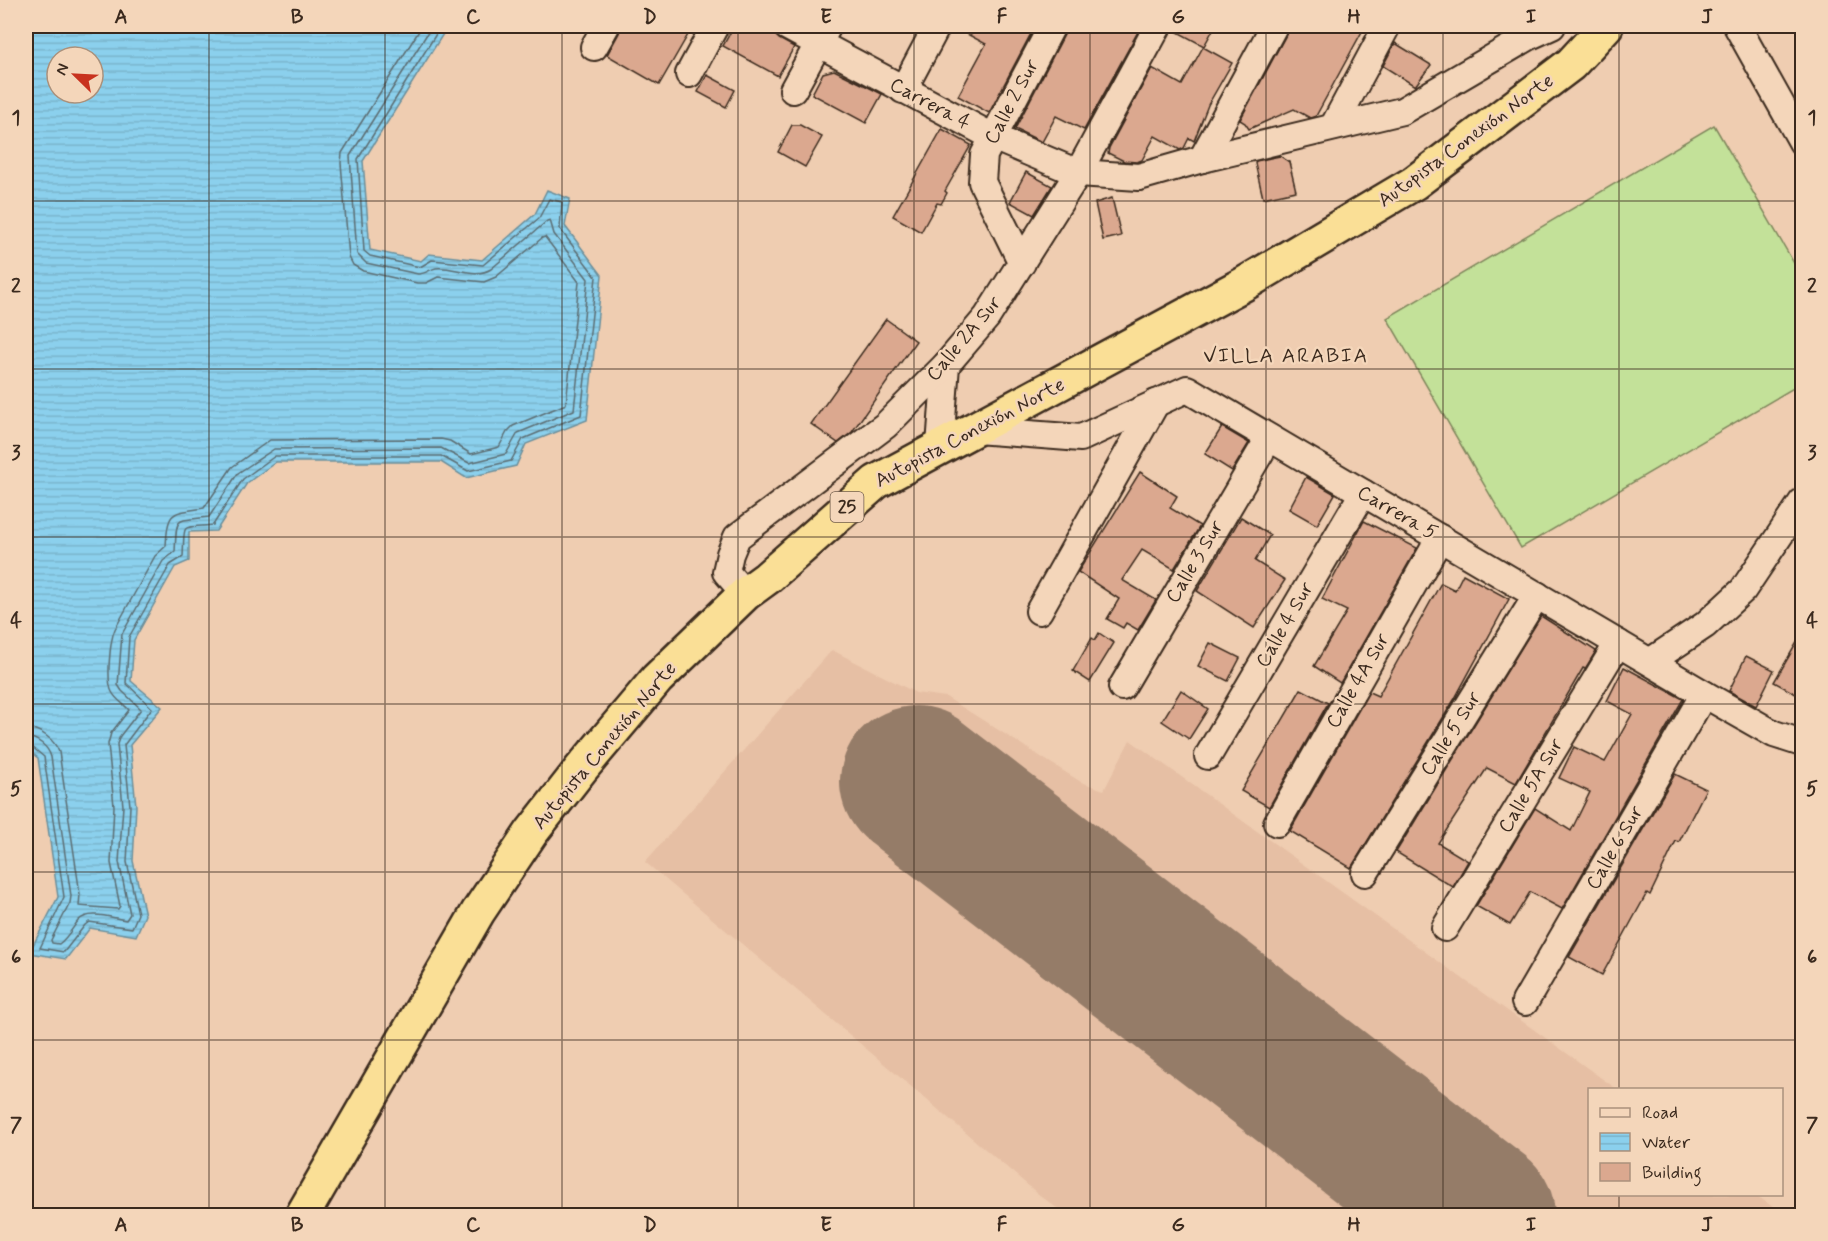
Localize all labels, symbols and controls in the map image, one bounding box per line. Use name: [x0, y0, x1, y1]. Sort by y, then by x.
text: A: [114, 4, 128, 31]
text: B: [291, 4, 304, 31]
text: C: [466, 4, 481, 31]
text: D: [643, 4, 657, 31]
text: E: [820, 4, 832, 31]
text: F: [997, 4, 1008, 31]
text: G: [1171, 4, 1185, 31]
text: H: [1347, 4, 1361, 31]
text: I: [1526, 4, 1536, 31]
text: J: [1701, 4, 1713, 31]
north arrow: [45, 45, 105, 105]
street label: Calle 2 Sur: [978, 54, 1046, 149]
text: N: [51, 60, 74, 79]
street label: Autopista Conexión Norte: [1373, 68, 1559, 214]
street label: Carrera 4: [885, 71, 976, 137]
text: 1: [12, 105, 20, 132]
text: 1: [1808, 105, 1816, 132]
text: 2: [11, 273, 21, 300]
text: 2: [1807, 273, 1817, 300]
street label: Calle 2A Sur: [920, 290, 1008, 387]
district label: VILLA ARABIA: [1203, 342, 1369, 370]
street label: Autopista Conexión Norte: [870, 371, 1070, 495]
text: 3: [11, 440, 21, 467]
text: 3: [1807, 440, 1817, 467]
street label: Carrera 5: [1352, 479, 1442, 547]
road number: 25: [830, 492, 864, 522]
street label: Calle 3 Sur: [1160, 515, 1231, 608]
street label: Calle 4 Sur: [1250, 577, 1321, 673]
text: 4: [10, 608, 22, 635]
text: 4: [1806, 608, 1818, 635]
street label: Calle 4A Sur: [1320, 628, 1396, 733]
street label: Autopista Conexión Norte: [527, 656, 683, 836]
street label: Calle 5 Sur: [1414, 686, 1488, 781]
street label: Calle 5A Sur: [1492, 733, 1570, 838]
text: 5: [10, 776, 22, 803]
text: 5: [1806, 776, 1818, 803]
street label: Calle 6 Sur: [1580, 800, 1650, 895]
text: 6: [11, 944, 21, 971]
text: 6: [1807, 944, 1817, 971]
legend: [1588, 1088, 1783, 1196]
text: Road: [1642, 1101, 1678, 1125]
text: 7: [10, 1112, 22, 1139]
text: 7: [1806, 1112, 1818, 1139]
text: Water: [1642, 1131, 1691, 1155]
text: Building: [1642, 1161, 1702, 1187]
text: A: [114, 1212, 128, 1239]
text: B: [291, 1212, 304, 1239]
text: C: [466, 1212, 481, 1239]
text: D: [643, 1212, 657, 1239]
text: E: [820, 1212, 832, 1239]
text: F: [997, 1212, 1008, 1239]
text: G: [1171, 1212, 1185, 1239]
text: H: [1347, 1212, 1361, 1239]
text: I: [1526, 1212, 1536, 1239]
text: J: [1701, 1212, 1713, 1239]

